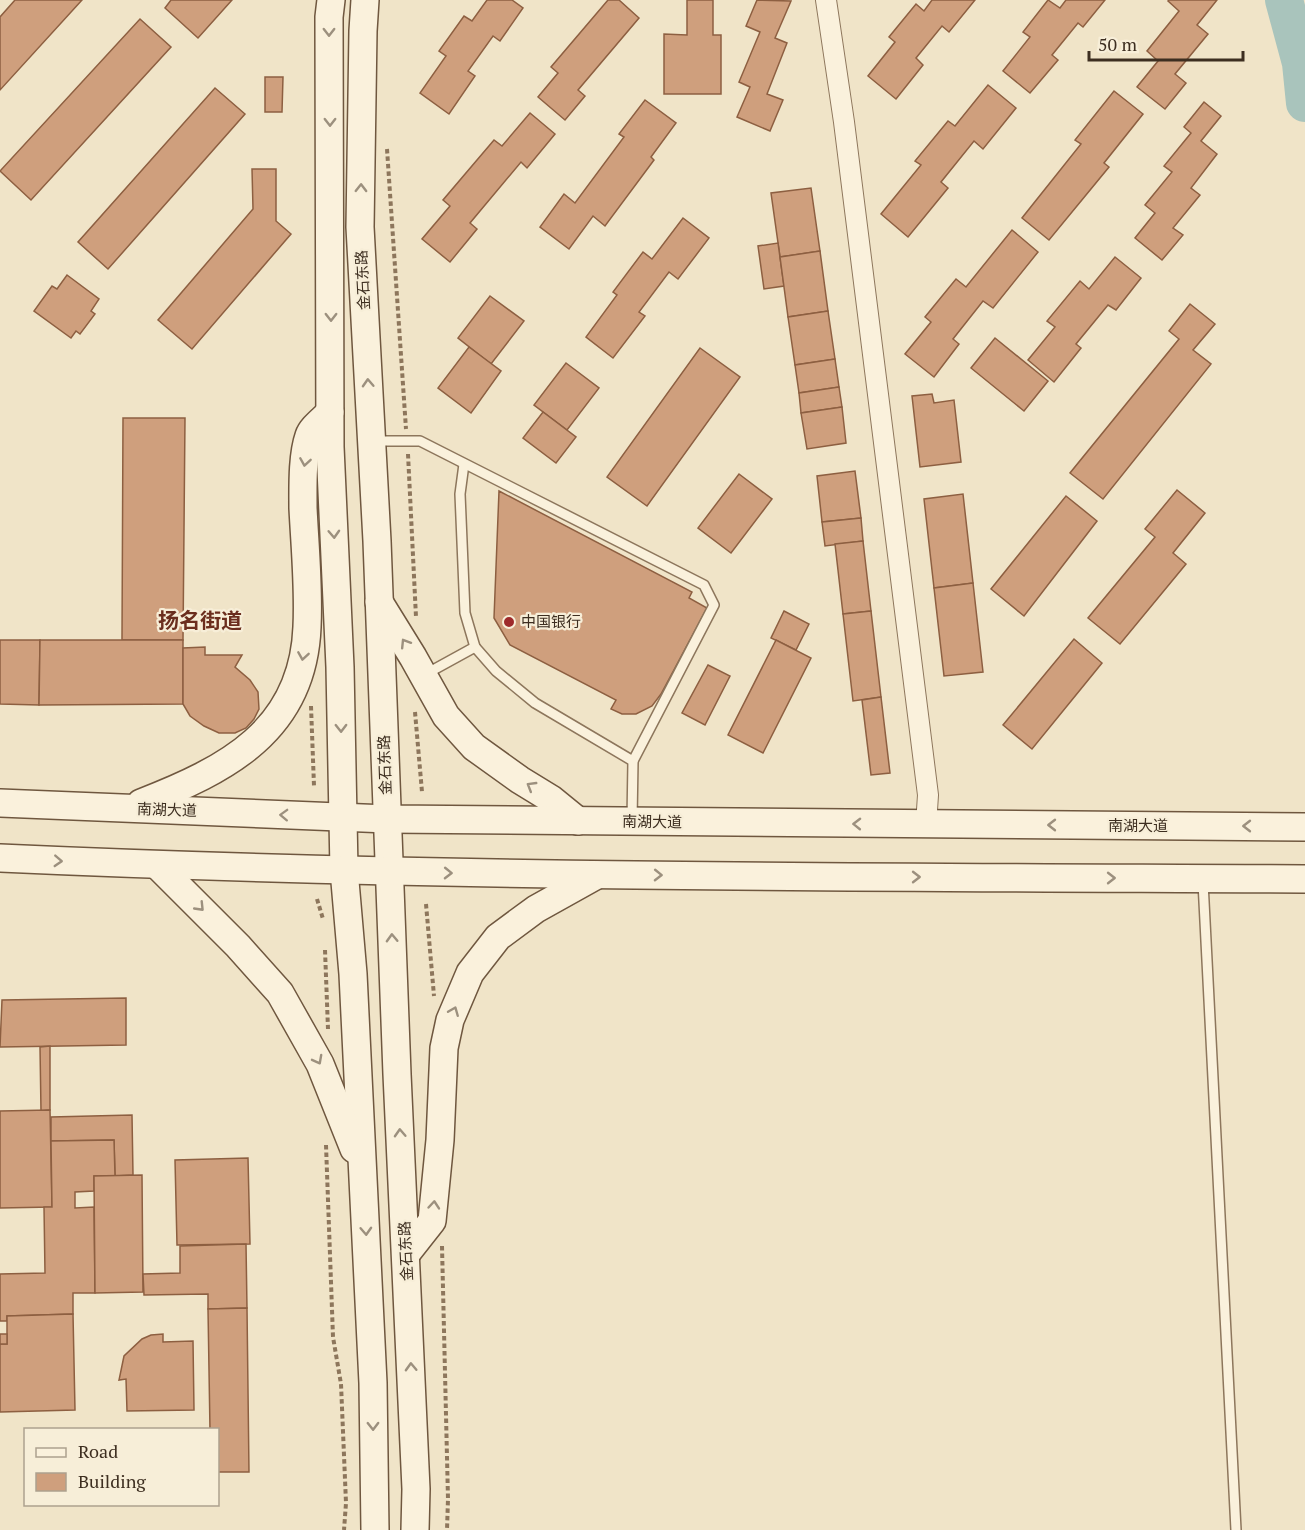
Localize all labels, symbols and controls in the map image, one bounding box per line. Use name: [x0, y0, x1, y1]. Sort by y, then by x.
scale bar: [1089, 24, 1244, 62]
one-way arrow: [323, 27, 335, 36]
text: 50 m: [1098, 32, 1138, 56]
one-way arrow: [324, 118, 336, 127]
one-way arrow: [355, 184, 367, 193]
street label: 金石东路: [350, 250, 374, 311]
one-way arrow: [324, 313, 337, 322]
one-way arrow: [362, 378, 375, 387]
one-way arrow: [299, 457, 311, 467]
one-way arrow: [327, 529, 340, 538]
district label: 扬名街道: [158, 606, 242, 634]
place label: 中国银行: [521, 611, 581, 631]
marker: 中国银行: [502, 615, 516, 629]
one-way arrow: [400, 639, 412, 649]
one-way arrow: [297, 651, 310, 661]
one-way arrow: [335, 724, 347, 733]
street label: 金石东路: [373, 735, 395, 795]
one-way arrow: [527, 782, 537, 794]
street label: 南湖大道: [137, 798, 197, 820]
one-way arrow: [280, 809, 289, 821]
street label: 南湖大道: [622, 810, 682, 832]
street label: 南湖大道: [1108, 815, 1168, 835]
one-way arrow: [852, 818, 861, 830]
one-way arrow: [1047, 819, 1056, 831]
one-way arrow: [1242, 820, 1251, 832]
one-way arrow: [54, 855, 63, 868]
one-way arrow: [443, 867, 452, 879]
one-way arrow: [654, 869, 663, 881]
one-way arrow: [912, 871, 921, 883]
one-way arrow: [1107, 872, 1116, 884]
one-way arrow: [193, 900, 204, 910]
one-way arrow: [385, 933, 398, 942]
one-way arrow: [447, 1007, 459, 1018]
one-way arrow: [311, 1054, 322, 1065]
one-way arrow: [393, 1128, 406, 1137]
one-way arrow: [427, 1200, 440, 1209]
street label: 金石东路: [393, 1221, 417, 1282]
one-way arrow: [359, 1226, 372, 1235]
one-way arrow: [404, 1362, 417, 1371]
one-way arrow: [367, 1421, 380, 1430]
legend: [24, 1428, 219, 1506]
text: Road: [78, 1439, 118, 1463]
text: Building: [78, 1469, 146, 1493]

